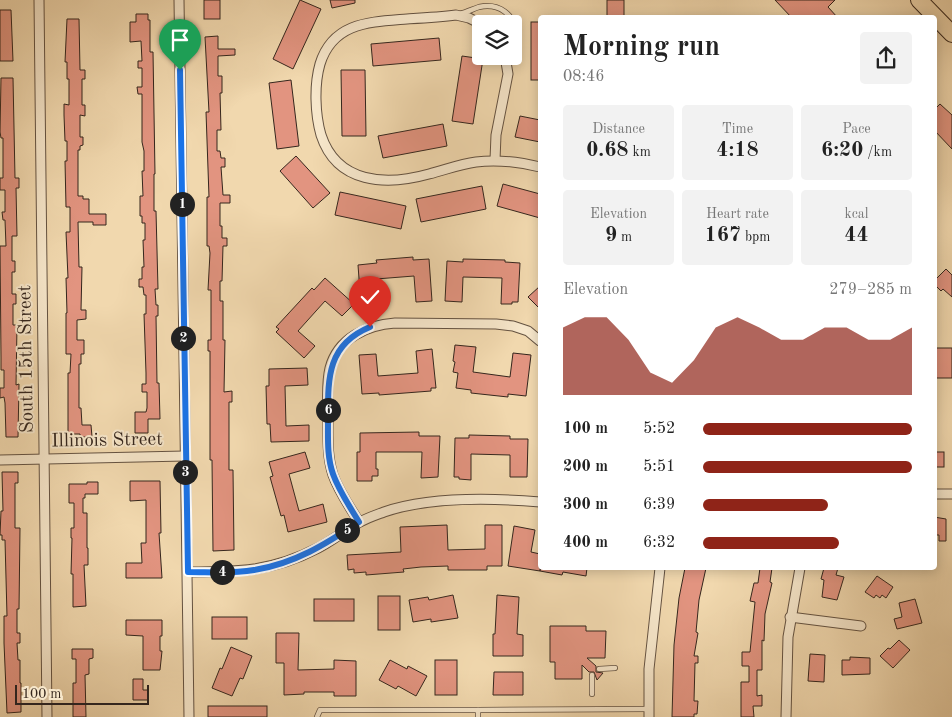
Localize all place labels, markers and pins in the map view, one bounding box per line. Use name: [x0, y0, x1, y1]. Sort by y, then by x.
pin: [159, 19, 201, 70]
pin: 1: [170, 192, 194, 216]
pin: [349, 276, 391, 327]
pin: 2: [170, 326, 196, 350]
pin: 6: [316, 398, 340, 422]
pin: 3: [172, 460, 198, 484]
pin: 5: [334, 518, 360, 542]
pin: 4: [210, 560, 234, 584]

